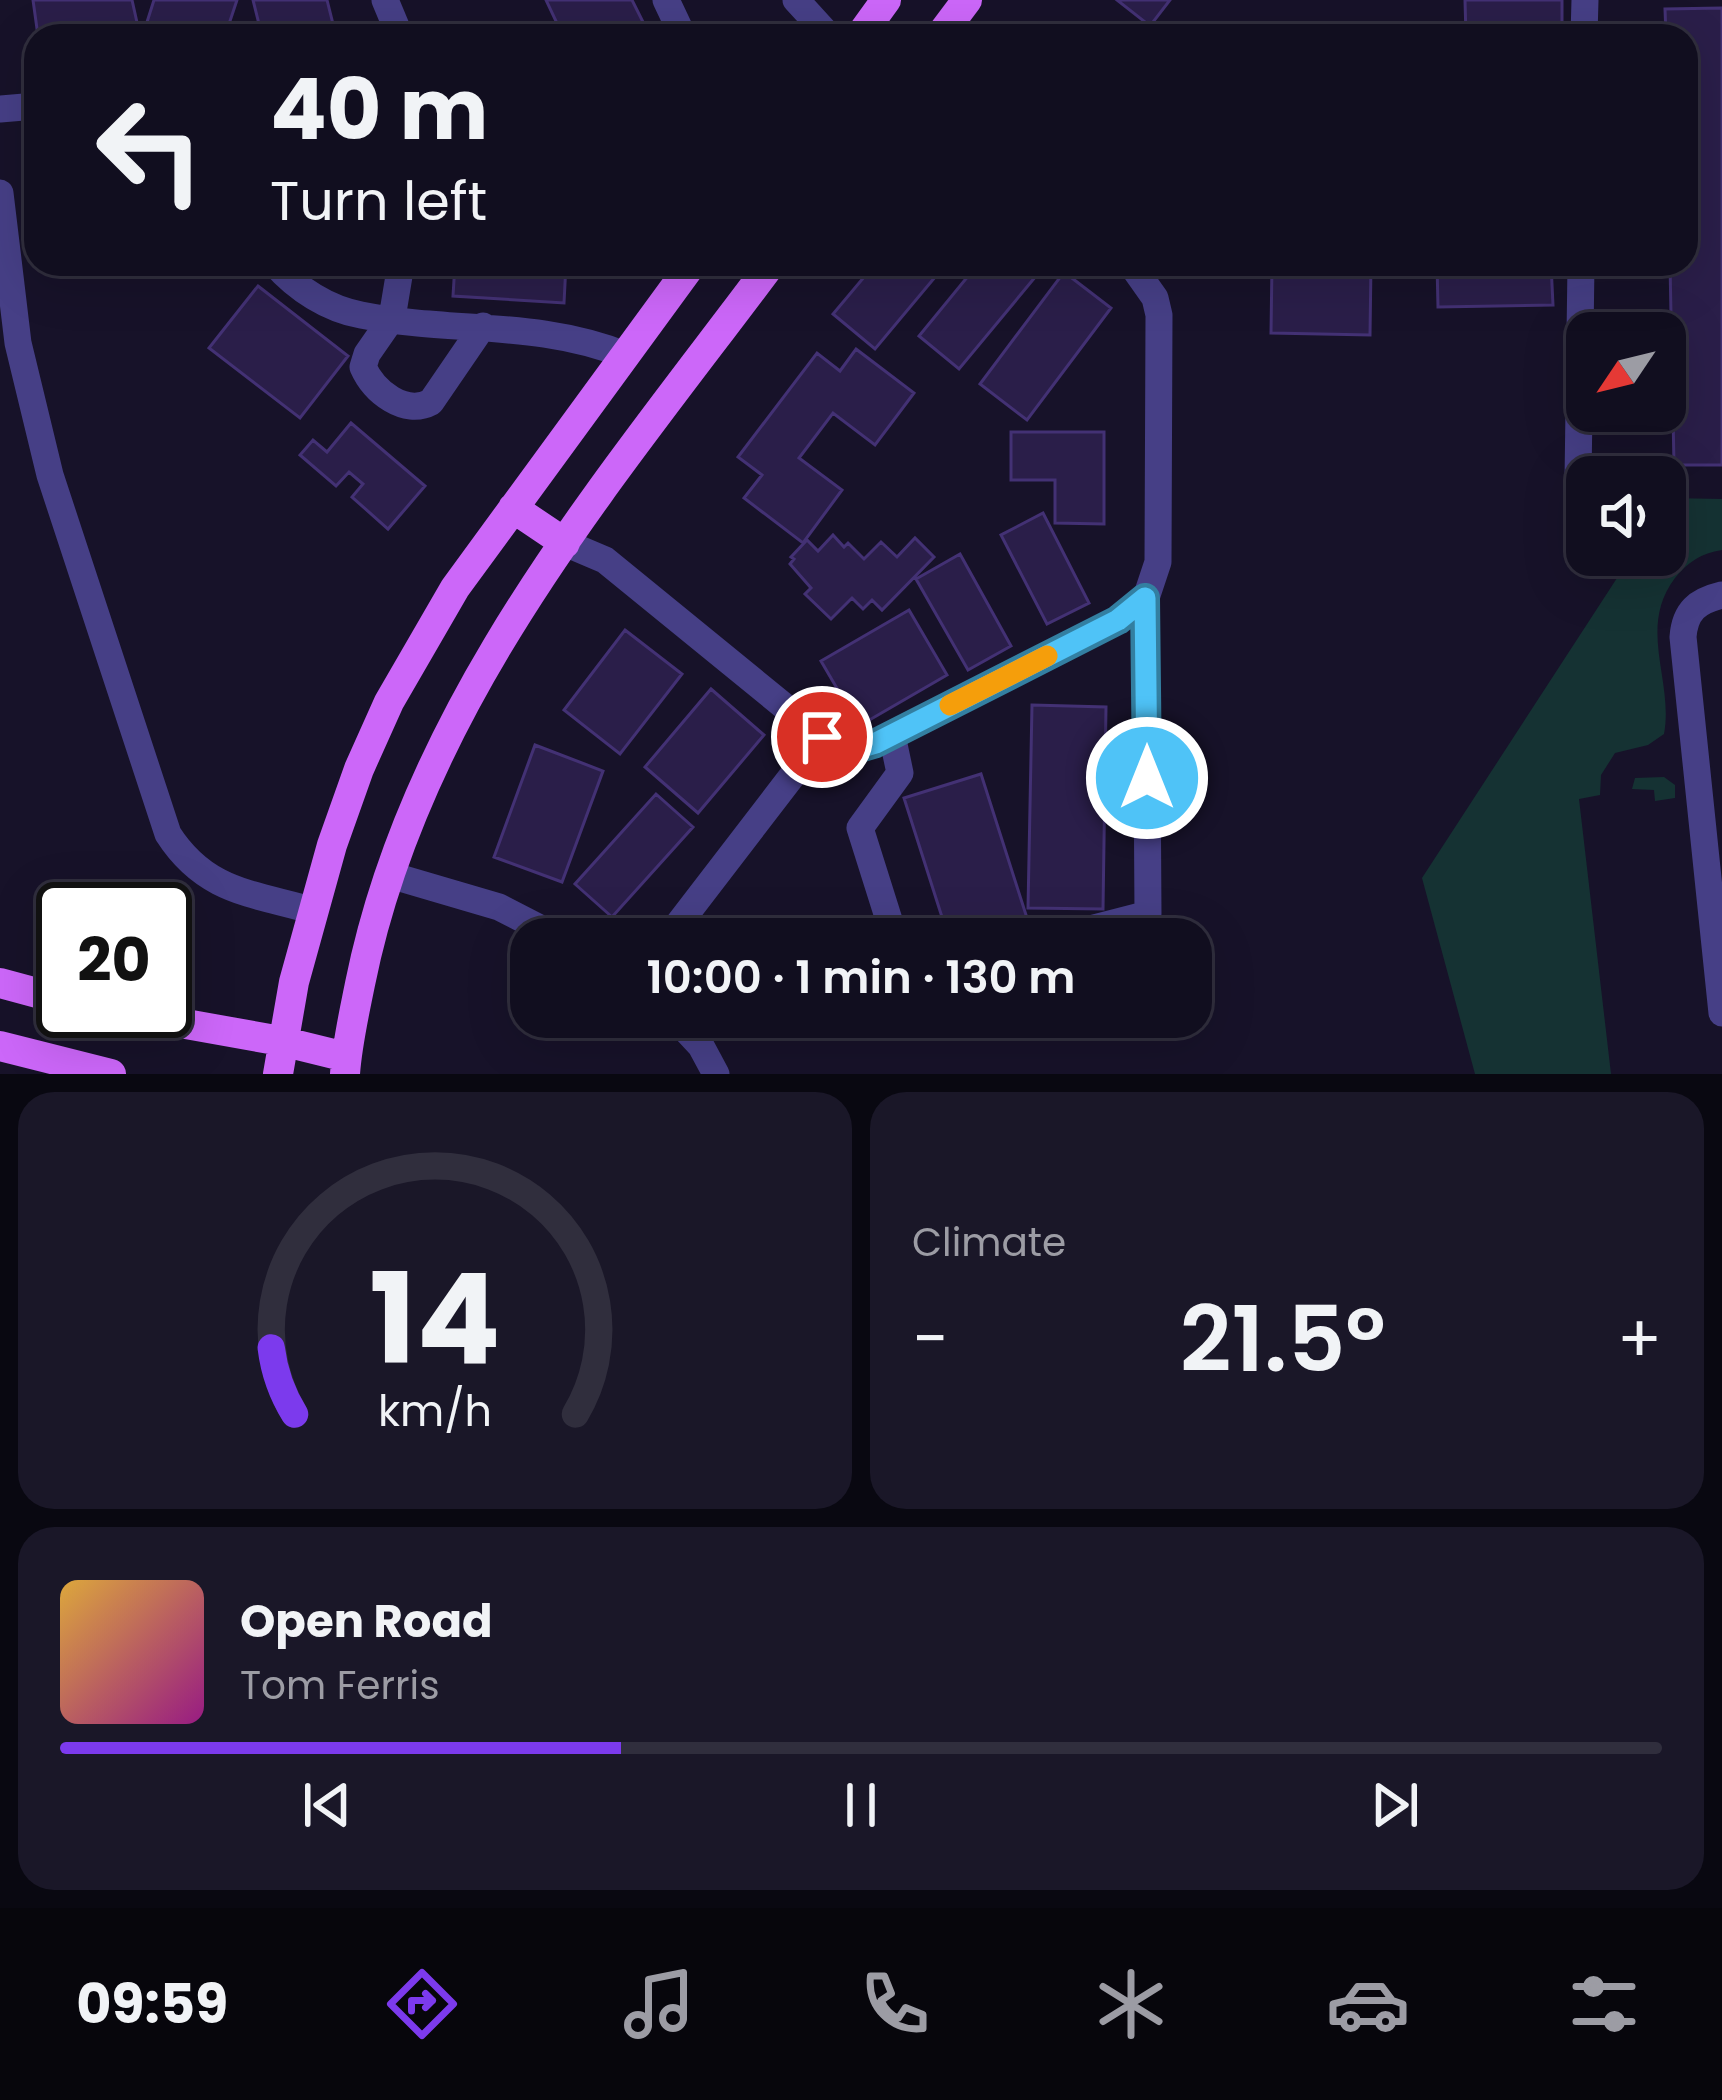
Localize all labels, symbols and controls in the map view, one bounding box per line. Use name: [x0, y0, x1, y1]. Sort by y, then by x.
text: 40 m: [270, 51, 488, 168]
icon: left: [72, 72, 228, 228]
text: Turn left: [270, 163, 487, 239]
north arrow: [1566, 312, 1686, 432]
map controls: [1566, 312, 1686, 576]
button: sound: [1566, 456, 1686, 576]
pin: [771, 686, 873, 788]
icon: arrive: [789, 704, 855, 770]
position arrow: [1084, 715, 1210, 841]
speed limit sign: 20: [36, 882, 192, 1038]
text: 10:00 · 1 min · 130 m: [646, 946, 1076, 1009]
text: Climate: [912, 1215, 1066, 1270]
text: 14: [369, 1232, 501, 1407]
text: 21.5°: [1180, 1276, 1385, 1403]
text: −: [912, 1293, 948, 1385]
text: +: [1617, 1293, 1662, 1385]
text: km/h: [378, 1380, 492, 1440]
text: Open Road: [240, 1590, 493, 1653]
text: Tom Ferris: [240, 1658, 440, 1713]
icon: previous: [294, 1772, 360, 1838]
icon: pause: [828, 1772, 894, 1838]
icon: next: [1362, 1772, 1428, 1838]
icon: directions: [380, 1962, 464, 2046]
icon: music: [617, 1962, 701, 2046]
icon: phone: [853, 1962, 937, 2046]
icon: climate: [1089, 1962, 1173, 2046]
icon: car: [1326, 1962, 1410, 2046]
icon: filters: [1562, 1962, 1646, 2046]
text: 09:59: [76, 1966, 228, 2042]

